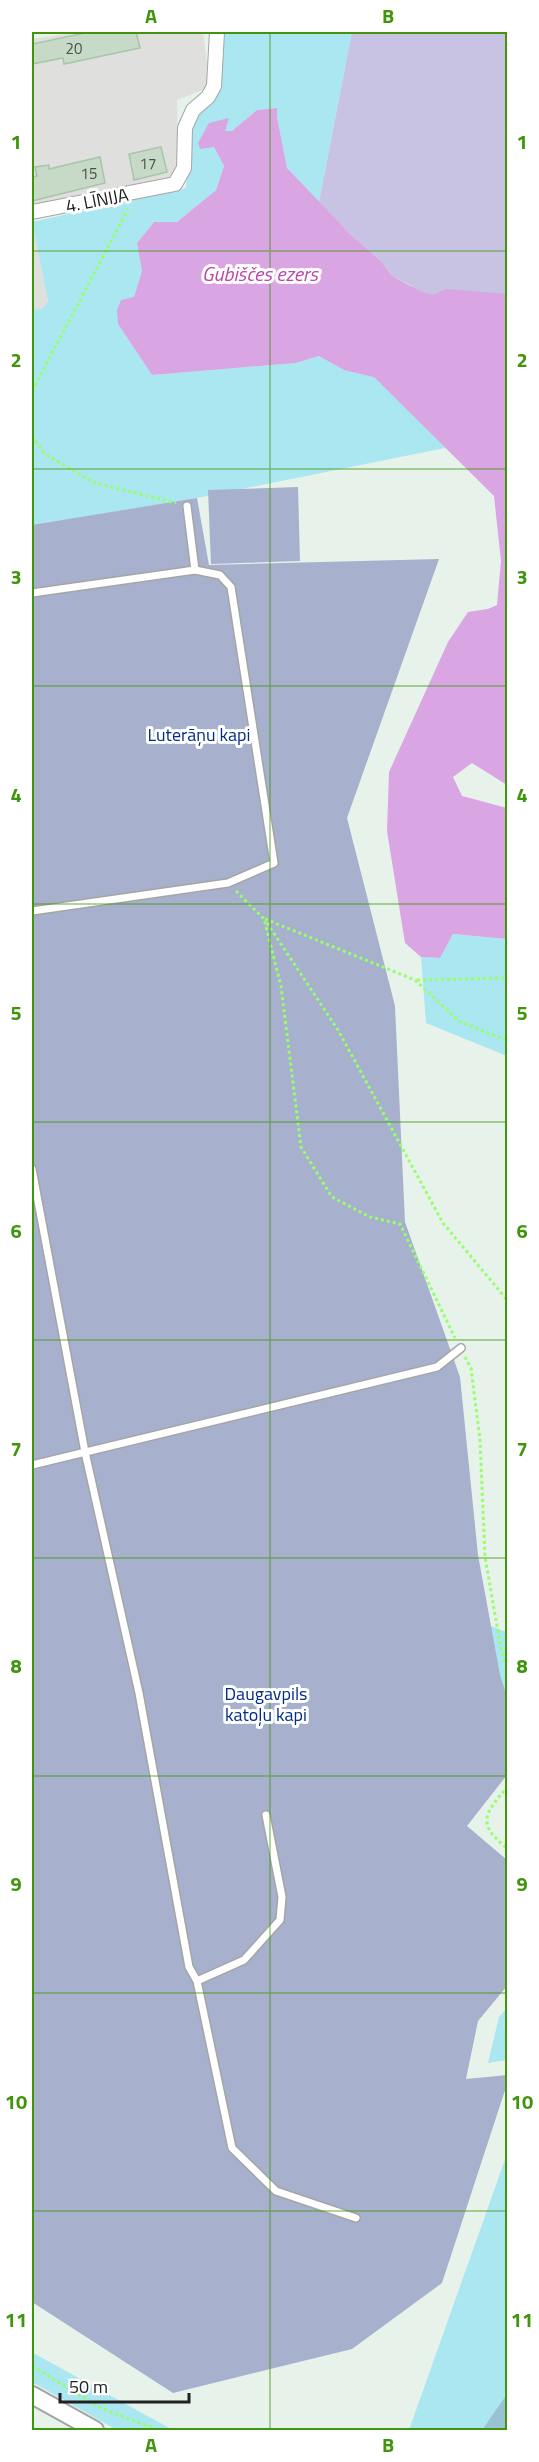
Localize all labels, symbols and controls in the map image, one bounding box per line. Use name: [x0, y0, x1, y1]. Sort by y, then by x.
text: A: [145, 0, 157, 31]
text: B: [382, 0, 394, 31]
house number: 20: [66, 37, 82, 60]
text: 1: [10, 126, 22, 157]
text: 1: [516, 126, 528, 157]
house number: 17: [140, 152, 156, 175]
house number: 15: [81, 162, 97, 185]
street label: 4. LĪNIJA: [63, 181, 131, 219]
water label: Gubiščes ezers: [202, 258, 319, 289]
text: 2: [10, 344, 22, 375]
text: 2: [516, 344, 528, 375]
text: 3: [10, 561, 22, 592]
text: 3: [516, 561, 528, 592]
park label: Luterāņu kapi: [148, 721, 250, 748]
text: 4: [10, 779, 22, 810]
text: 4: [516, 779, 528, 810]
text: 5: [10, 997, 22, 1028]
text: 5: [516, 997, 528, 1028]
text: 6: [10, 1215, 22, 1246]
text: 6: [516, 1215, 528, 1246]
text: 7: [10, 1433, 22, 1464]
text: 7: [516, 1433, 528, 1464]
text: 8: [10, 1650, 22, 1681]
text: 8: [516, 1650, 528, 1681]
park label: Daugavpils katoļu kapi: [225, 1680, 307, 1728]
text: 9: [10, 1868, 22, 1899]
text: 9: [516, 1868, 528, 1899]
text: 10: [5, 2086, 27, 2117]
text: 10: [511, 2086, 533, 2117]
text: 11: [5, 2304, 27, 2335]
text: 11: [511, 2304, 533, 2335]
scale bar: [60, 2366, 189, 2404]
text: 50 m: [69, 2373, 108, 2400]
text: A: [145, 2429, 157, 2460]
text: B: [382, 2429, 394, 2460]

